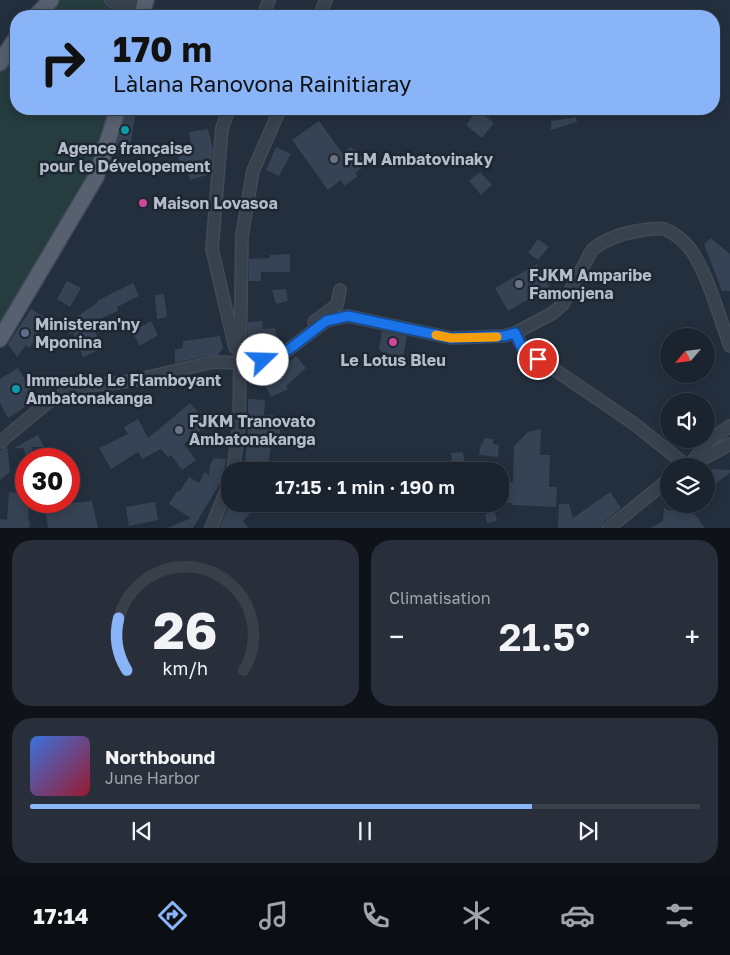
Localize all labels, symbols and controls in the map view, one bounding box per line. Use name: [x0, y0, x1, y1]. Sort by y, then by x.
text: 170 m: [113, 28, 212, 70]
icon: right: [30, 30, 95, 95]
text: Làlana Ranovona Rainitiaray: [113, 70, 411, 97]
marker: Agence française pour le Dévelopement: [119, 124, 131, 136]
place label: Agence française pour le Dévelopement: [40, 138, 210, 176]
place label: FLM Ambatovinaky: [344, 149, 493, 169]
marker: FLM Ambatovinaky: [328, 153, 340, 165]
place label: Maison Lovasoa: [153, 193, 278, 213]
marker: Maison Lovasoa: [137, 197, 149, 209]
place label: FJKM Amparibe Famonjena: [529, 265, 652, 303]
marker: FJKM Amparibe Famonjena: [513, 278, 525, 290]
place label: Ministeran'ny Mponina: [35, 314, 140, 352]
marker: Ministeran'ny Mponina: [19, 327, 31, 339]
north arrow: [660, 328, 715, 382]
map controls: [660, 328, 715, 513]
position arrow: [236, 333, 288, 385]
marker: Le Lotus Bleu: [387, 336, 399, 348]
pin: [517, 338, 559, 380]
icon: arrive: [524, 345, 552, 373]
place label: Le Lotus Bleu: [340, 350, 446, 370]
place label: Immeuble Le Flamboyant Ambatonakanga: [26, 370, 221, 408]
marker: Immeuble Le Flamboyant Ambatonakanga: [10, 383, 22, 395]
button: sound: [660, 393, 715, 448]
place label: FJKM Tranovato Ambatonakanga: [189, 411, 316, 449]
marker: FJKM Tranovato Ambatonakanga: [173, 424, 185, 436]
speed limit sign: 30: [15, 448, 80, 513]
button: layers: [660, 458, 715, 513]
text: 17:15 · 1 min · 190 m: [275, 475, 455, 498]
text: Climatisation: [389, 588, 491, 608]
text: 26: [153, 598, 218, 660]
text: 21.5°: [499, 614, 590, 659]
text: −: [389, 620, 404, 653]
text: +: [685, 620, 700, 653]
text: km/h: [163, 657, 208, 679]
text: Northbound: [105, 745, 215, 768]
text: June Harbor: [105, 768, 200, 788]
icon: previous: [128, 817, 156, 845]
icon: pause: [351, 817, 379, 845]
icon: next: [574, 817, 602, 845]
icon: directions: [155, 898, 190, 933]
icon: music: [256, 898, 291, 933]
icon: phone: [358, 898, 393, 933]
icon: climate: [459, 898, 494, 933]
icon: car: [560, 898, 595, 933]
icon: filters: [662, 898, 697, 933]
text: 17:14: [33, 902, 89, 929]

